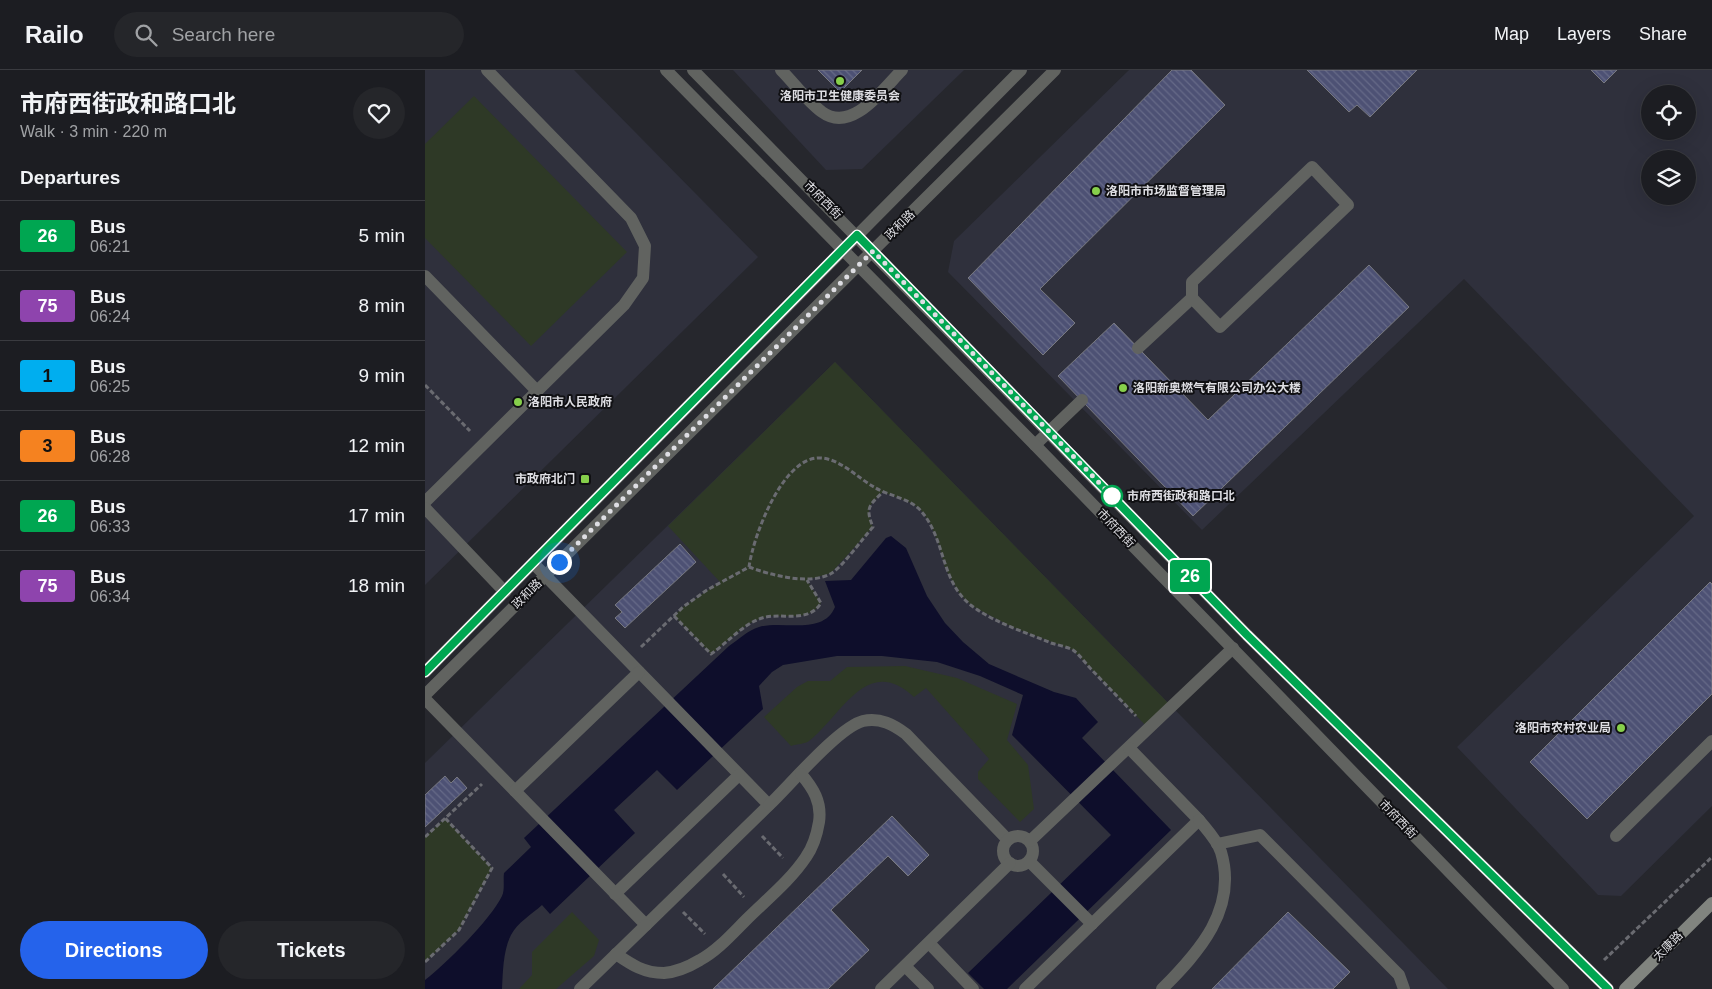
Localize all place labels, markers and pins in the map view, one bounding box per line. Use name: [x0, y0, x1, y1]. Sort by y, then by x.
marker: 洛阳市卫生健康委员会: [834, 75, 846, 87]
place label: 洛阳市卫生健康委员会: [780, 89, 900, 103]
place label: 洛阳市市场监督管理局: [1106, 184, 1226, 198]
marker: 洛阳市市场监督管理局: [1090, 185, 1102, 197]
place label: 洛阳新奥燃气有限公司办公大楼: [1133, 381, 1301, 395]
marker: 洛阳新奥燃气有限公司办公大楼: [1117, 382, 1129, 394]
place label: 洛阳市人民政府: [528, 395, 612, 409]
marker: 洛阳市人民政府: [512, 396, 524, 408]
place label: 市政府北门: [515, 472, 575, 486]
marker: 市政府北门: [579, 473, 591, 485]
marker: 市府西街政和路口北: [1101, 485, 1123, 507]
place label: 市府西街政和路口北: [1127, 489, 1235, 503]
place label: 洛阳市农村农业局: [1515, 721, 1611, 735]
marker: 洛阳市农村农业局: [1615, 722, 1627, 734]

